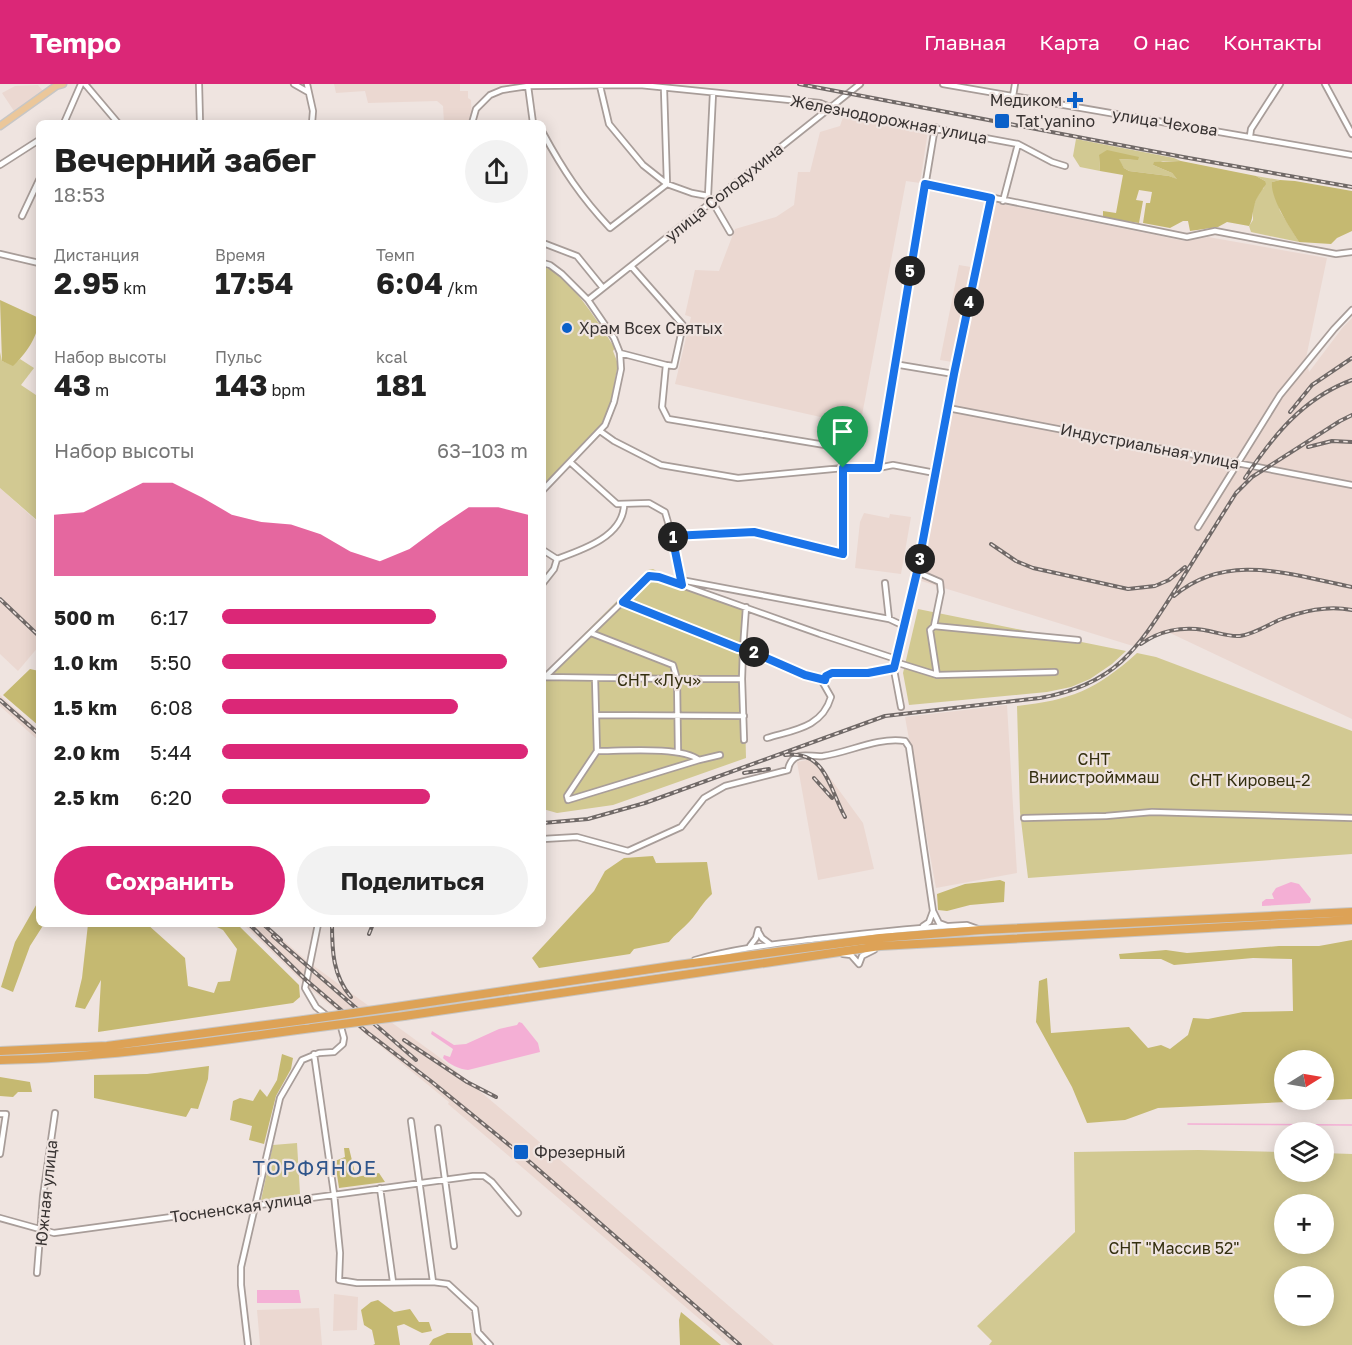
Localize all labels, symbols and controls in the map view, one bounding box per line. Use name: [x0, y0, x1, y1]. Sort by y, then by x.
text: Tempo: [30, 26, 121, 59]
text: Главная: [924, 29, 1006, 55]
text: Карта: [1039, 29, 1100, 55]
text: О нас: [1133, 29, 1190, 55]
text: Контакты: [1223, 29, 1322, 55]
street label: Железнодорожная улица: [789, 90, 989, 148]
place label: Медиком: [990, 90, 1062, 110]
marker: Медиком: [1066, 91, 1084, 109]
street label: улица Чехова: [1111, 104, 1219, 140]
place label: Tat'yanino: [1016, 111, 1095, 131]
marker: Tat'yanino: [993, 112, 1011, 130]
street label: улица Солодухина: [661, 138, 787, 246]
text: Вечерний забег: [54, 140, 316, 179]
button: share: [465, 140, 528, 203]
text: 18:53: [54, 182, 105, 206]
text: Дистанция: [54, 245, 139, 265]
text: Время: [215, 245, 265, 265]
text: Темп: [376, 245, 415, 265]
pin: 5: [895, 256, 925, 286]
text: 5: [905, 261, 915, 281]
text: 2.95: [54, 265, 119, 301]
text: 17:54: [215, 265, 293, 301]
text: 6:04: [376, 265, 443, 301]
text: km: [119, 278, 146, 298]
text: /km: [443, 278, 478, 298]
pin: 4: [954, 287, 984, 317]
text: 4: [964, 292, 974, 312]
place label: Храм Всех Святых: [579, 318, 723, 338]
marker: Храм Всех Святых: [560, 321, 574, 335]
text: Набор высоты: [54, 347, 167, 367]
text: Пульс: [215, 347, 262, 367]
text: kcal: [376, 347, 408, 367]
text: 43: [54, 367, 91, 403]
text: 143: [215, 367, 268, 403]
text: 181: [376, 367, 426, 403]
text: m: [91, 380, 109, 400]
text: bpm: [268, 380, 305, 400]
pin: [817, 406, 868, 468]
icon: arrive: [826, 415, 859, 448]
street label: Индустриальная улица: [1059, 419, 1241, 473]
text: Набор высоты: [54, 438, 195, 462]
text: 63–103 m: [437, 438, 528, 462]
pin: 1: [658, 522, 688, 552]
text: 1: [669, 527, 677, 547]
pin: 3: [905, 544, 935, 574]
text: 3: [915, 549, 925, 569]
text: 500 m: [54, 605, 115, 629]
text: 6:17: [150, 605, 188, 629]
pin: 2: [739, 637, 769, 667]
text: 2: [749, 642, 759, 662]
text: 1.0 km: [54, 650, 118, 674]
text: 5:50: [150, 650, 192, 674]
park label: СНТ «Луч»: [617, 670, 701, 690]
text: 1.5 km: [54, 695, 117, 719]
text: 6:08: [150, 695, 193, 719]
text: 2.0 km: [54, 740, 120, 764]
text: 5:44: [150, 740, 192, 764]
park label: СНТ Вниистройммаш: [1029, 749, 1159, 787]
park label: СНТ Кировец-2: [1190, 770, 1310, 790]
text: 2.5 km: [54, 785, 119, 809]
text: 6:20: [150, 785, 192, 809]
button: Сохранить: [54, 846, 285, 915]
button: Поделиться: [297, 846, 528, 915]
north arrow: [1274, 1050, 1334, 1110]
map controls: [1274, 1050, 1334, 1326]
button: layers: [1274, 1122, 1334, 1182]
street label: Южная улица: [30, 1139, 62, 1247]
place label: Фрезерный: [534, 1142, 626, 1162]
marker: Фрезерный: [512, 1143, 530, 1161]
district label: ТОРФЯНОЕ: [253, 1155, 378, 1179]
street label: Тосненская улица: [169, 1187, 313, 1227]
button: +: [1274, 1194, 1334, 1254]
park label: СНТ "Массив 52": [1108, 1238, 1240, 1258]
button: −: [1274, 1266, 1334, 1326]

